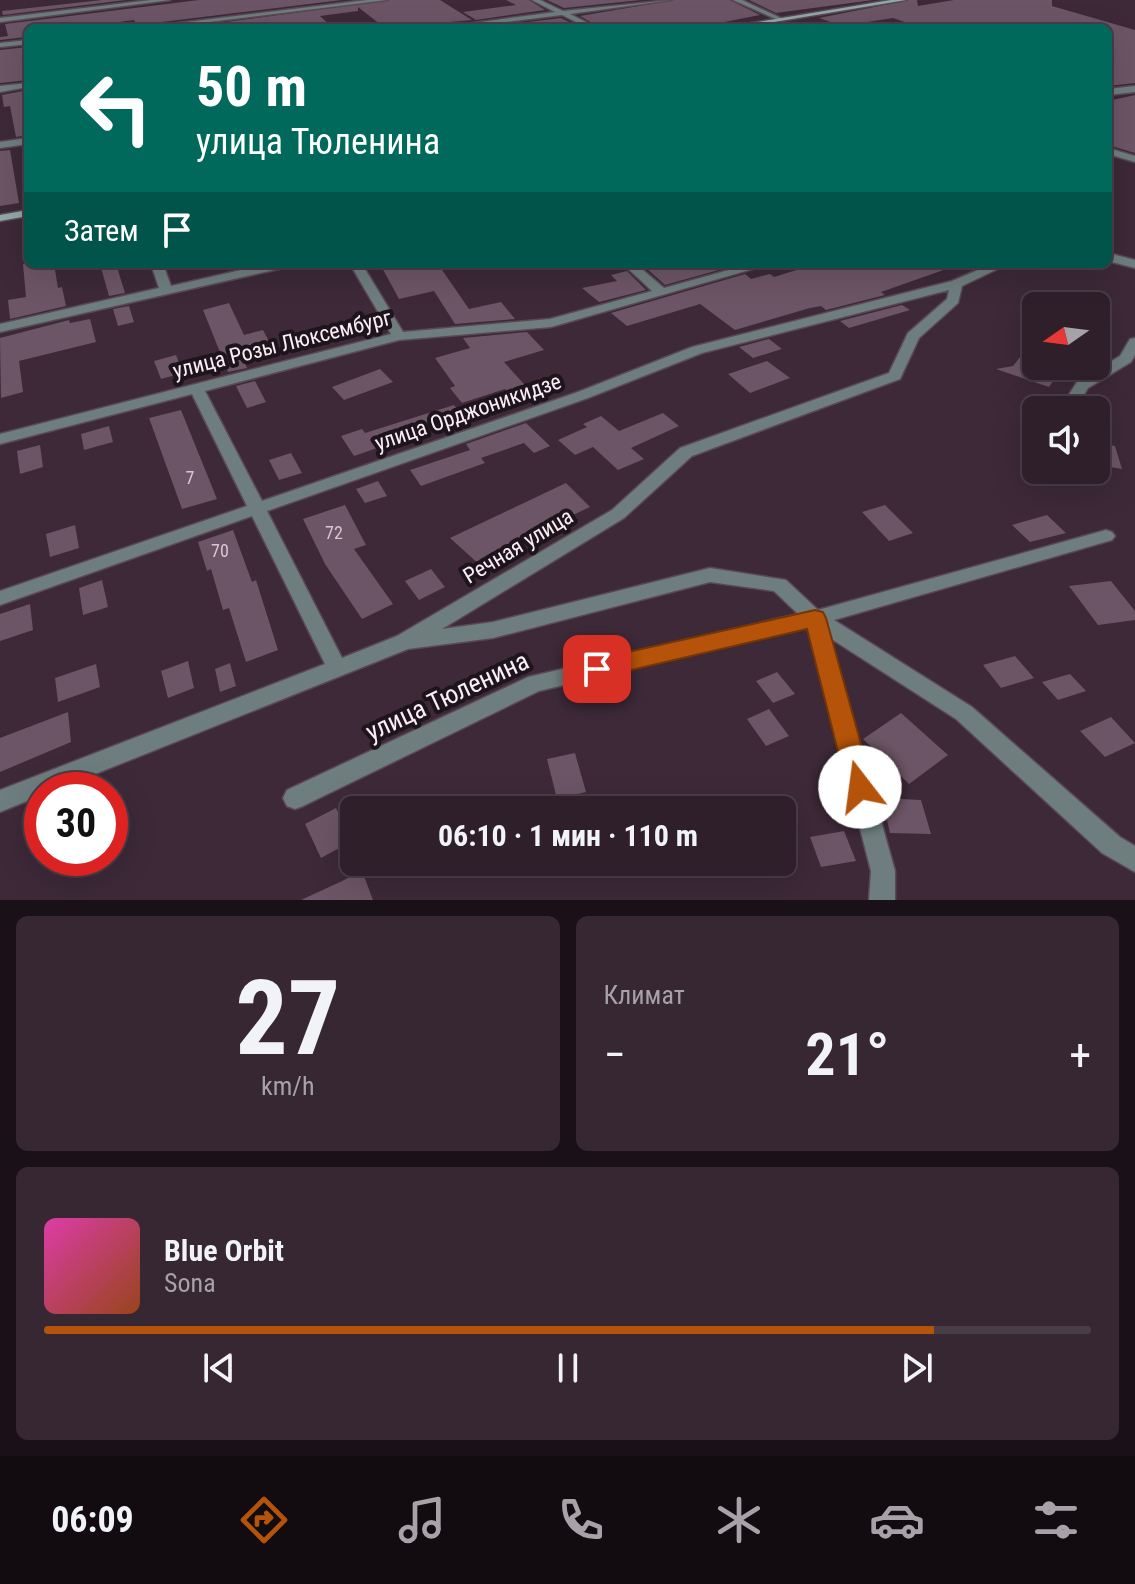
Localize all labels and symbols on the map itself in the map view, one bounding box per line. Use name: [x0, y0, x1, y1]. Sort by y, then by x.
north arrow: [1022, 292, 1110, 380]
street label: улица Розы Люксембург: [170, 305, 394, 383]
street label: улица Орджоникидзе: [372, 368, 564, 456]
house number: 7: [186, 467, 195, 488]
street label: Речная улица: [459, 503, 577, 589]
house number: 72: [325, 522, 343, 543]
house number: 70: [211, 540, 229, 561]
pin: [563, 635, 631, 703]
street label: улица Тюленина: [361, 645, 533, 747]
position arrow: [818, 745, 902, 829]
speed limit sign: 30: [24, 772, 128, 876]

